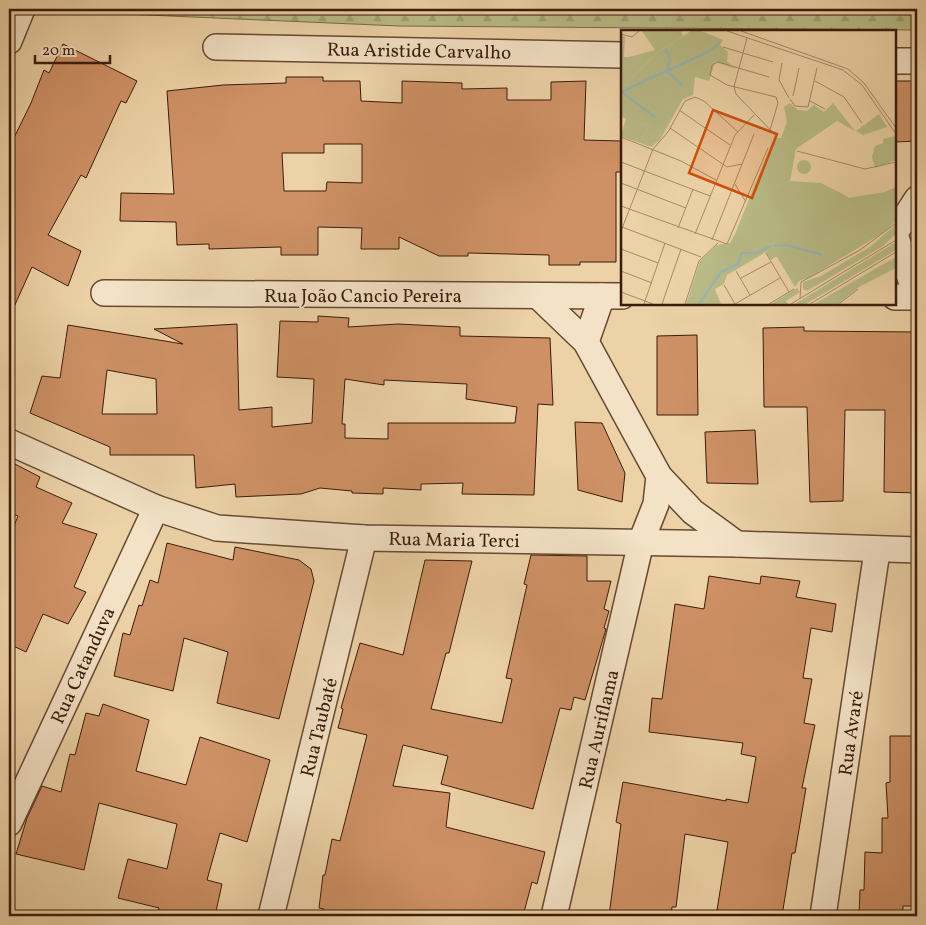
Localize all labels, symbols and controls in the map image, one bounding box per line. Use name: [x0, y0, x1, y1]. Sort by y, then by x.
inset map: [621, 30, 896, 305]
scale bar: [35, 32, 110, 64]
street label: Rua Aristide Carvalho: [326, 37, 511, 67]
text: 20 m: [42, 41, 75, 62]
street label: Rua João Cancio Pereira: [264, 284, 462, 310]
street label: Rua Maria Terci: [388, 527, 520, 555]
street label: Rua Catanduva: [45, 603, 122, 729]
street label: Rua Auriflama: [574, 667, 626, 792]
street label: Rua Taubaté: [295, 675, 345, 780]
street label: Rua Avaré: [833, 689, 871, 778]

